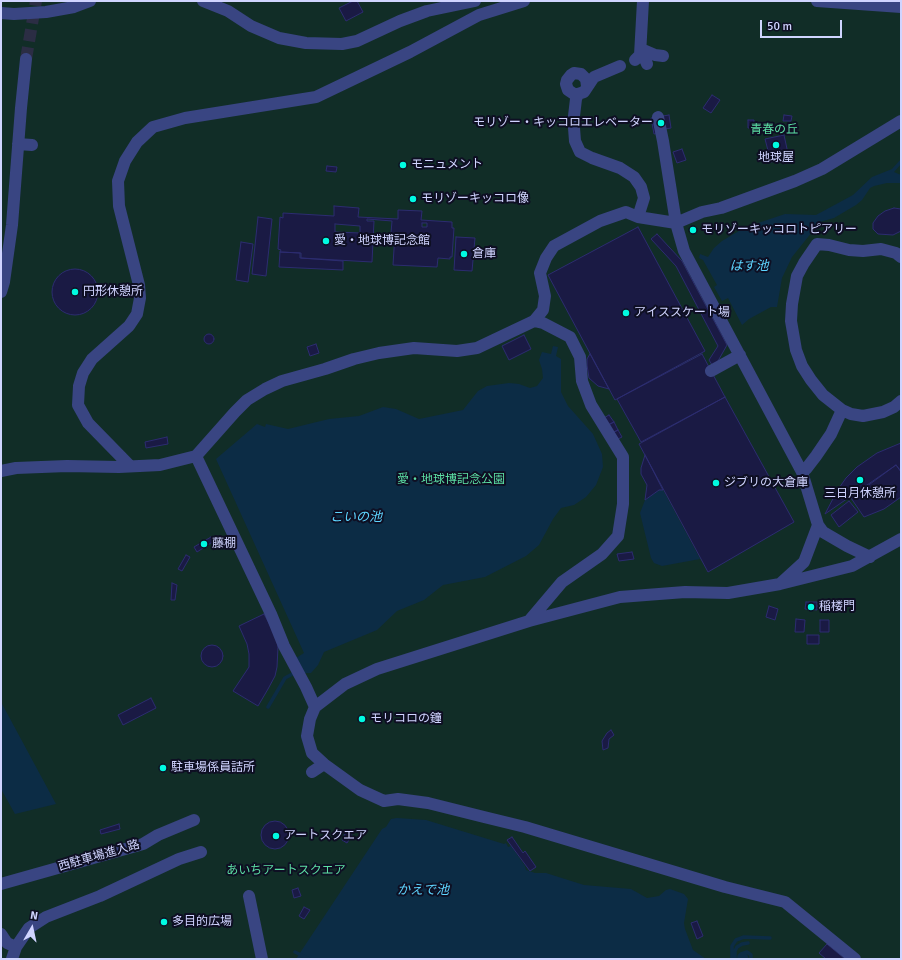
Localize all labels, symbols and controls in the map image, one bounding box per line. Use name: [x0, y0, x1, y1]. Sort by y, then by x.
scale bar: [762, 12, 844, 38]
text: 50 m: [767, 19, 792, 34]
place label: モリゾー・キッコロエレベーター: [473, 116, 653, 130]
marker: モリゾー・キッコロエレベーター: [656, 118, 666, 128]
park label: 青春の丘: [750, 123, 798, 137]
marker: 地球屋: [771, 140, 781, 150]
place label: 地球屋: [758, 151, 794, 165]
place label: モニュメント: [411, 158, 483, 172]
marker: モニュメント: [398, 160, 408, 170]
place label: モリゾーキッコロ像: [421, 192, 529, 206]
marker: モリゾーキッコロ像: [408, 194, 418, 204]
place label: モリゾーキッコロトピアリー: [701, 223, 857, 237]
marker: モリゾーキッコロトピアリー: [688, 225, 698, 235]
place label: 愛・地球博記念館: [334, 234, 430, 248]
marker: 愛・地球博記念館: [321, 236, 331, 246]
place label: 倉庫: [472, 247, 496, 261]
marker: 倉庫: [459, 249, 469, 259]
water label: はす池: [730, 259, 768, 275]
place label: 円形休憩所: [83, 285, 143, 299]
marker: 円形休憩所: [70, 287, 80, 297]
place label: アイススケート場: [634, 306, 730, 320]
marker: アイススケート場: [621, 308, 631, 318]
park label: 愛・地球博記念公園: [397, 473, 505, 487]
marker: 三日月休憩所: [855, 475, 865, 485]
place label: ジブリの大倉庫: [724, 476, 808, 490]
marker: ジブリの大倉庫: [711, 478, 721, 488]
place label: 三日月休憩所: [824, 487, 896, 501]
water label: こいの池: [330, 510, 382, 526]
place label: 藤棚: [212, 537, 236, 551]
marker: 藤棚: [199, 539, 209, 549]
place label: 稲楼門: [819, 600, 855, 614]
marker: 稲楼門: [806, 602, 816, 612]
place label: モリコロの鐘: [370, 712, 442, 726]
marker: モリコロの鐘: [357, 714, 367, 724]
place label: 駐車場係員詰所: [171, 761, 255, 775]
marker: 駐車場係員詰所: [158, 763, 168, 773]
place label: アートスクエア: [284, 829, 367, 843]
marker: アートスクエア: [271, 831, 281, 841]
street label: 西駐車場進入路: [57, 838, 141, 874]
park label: あいちアートスクエア: [226, 864, 346, 878]
water label: かえで池: [397, 883, 449, 899]
north arrow: [12, 908, 52, 948]
text: N: [29, 909, 39, 923]
place label: 多目的広場: [172, 915, 232, 929]
marker: 多目的広場: [159, 917, 169, 927]

